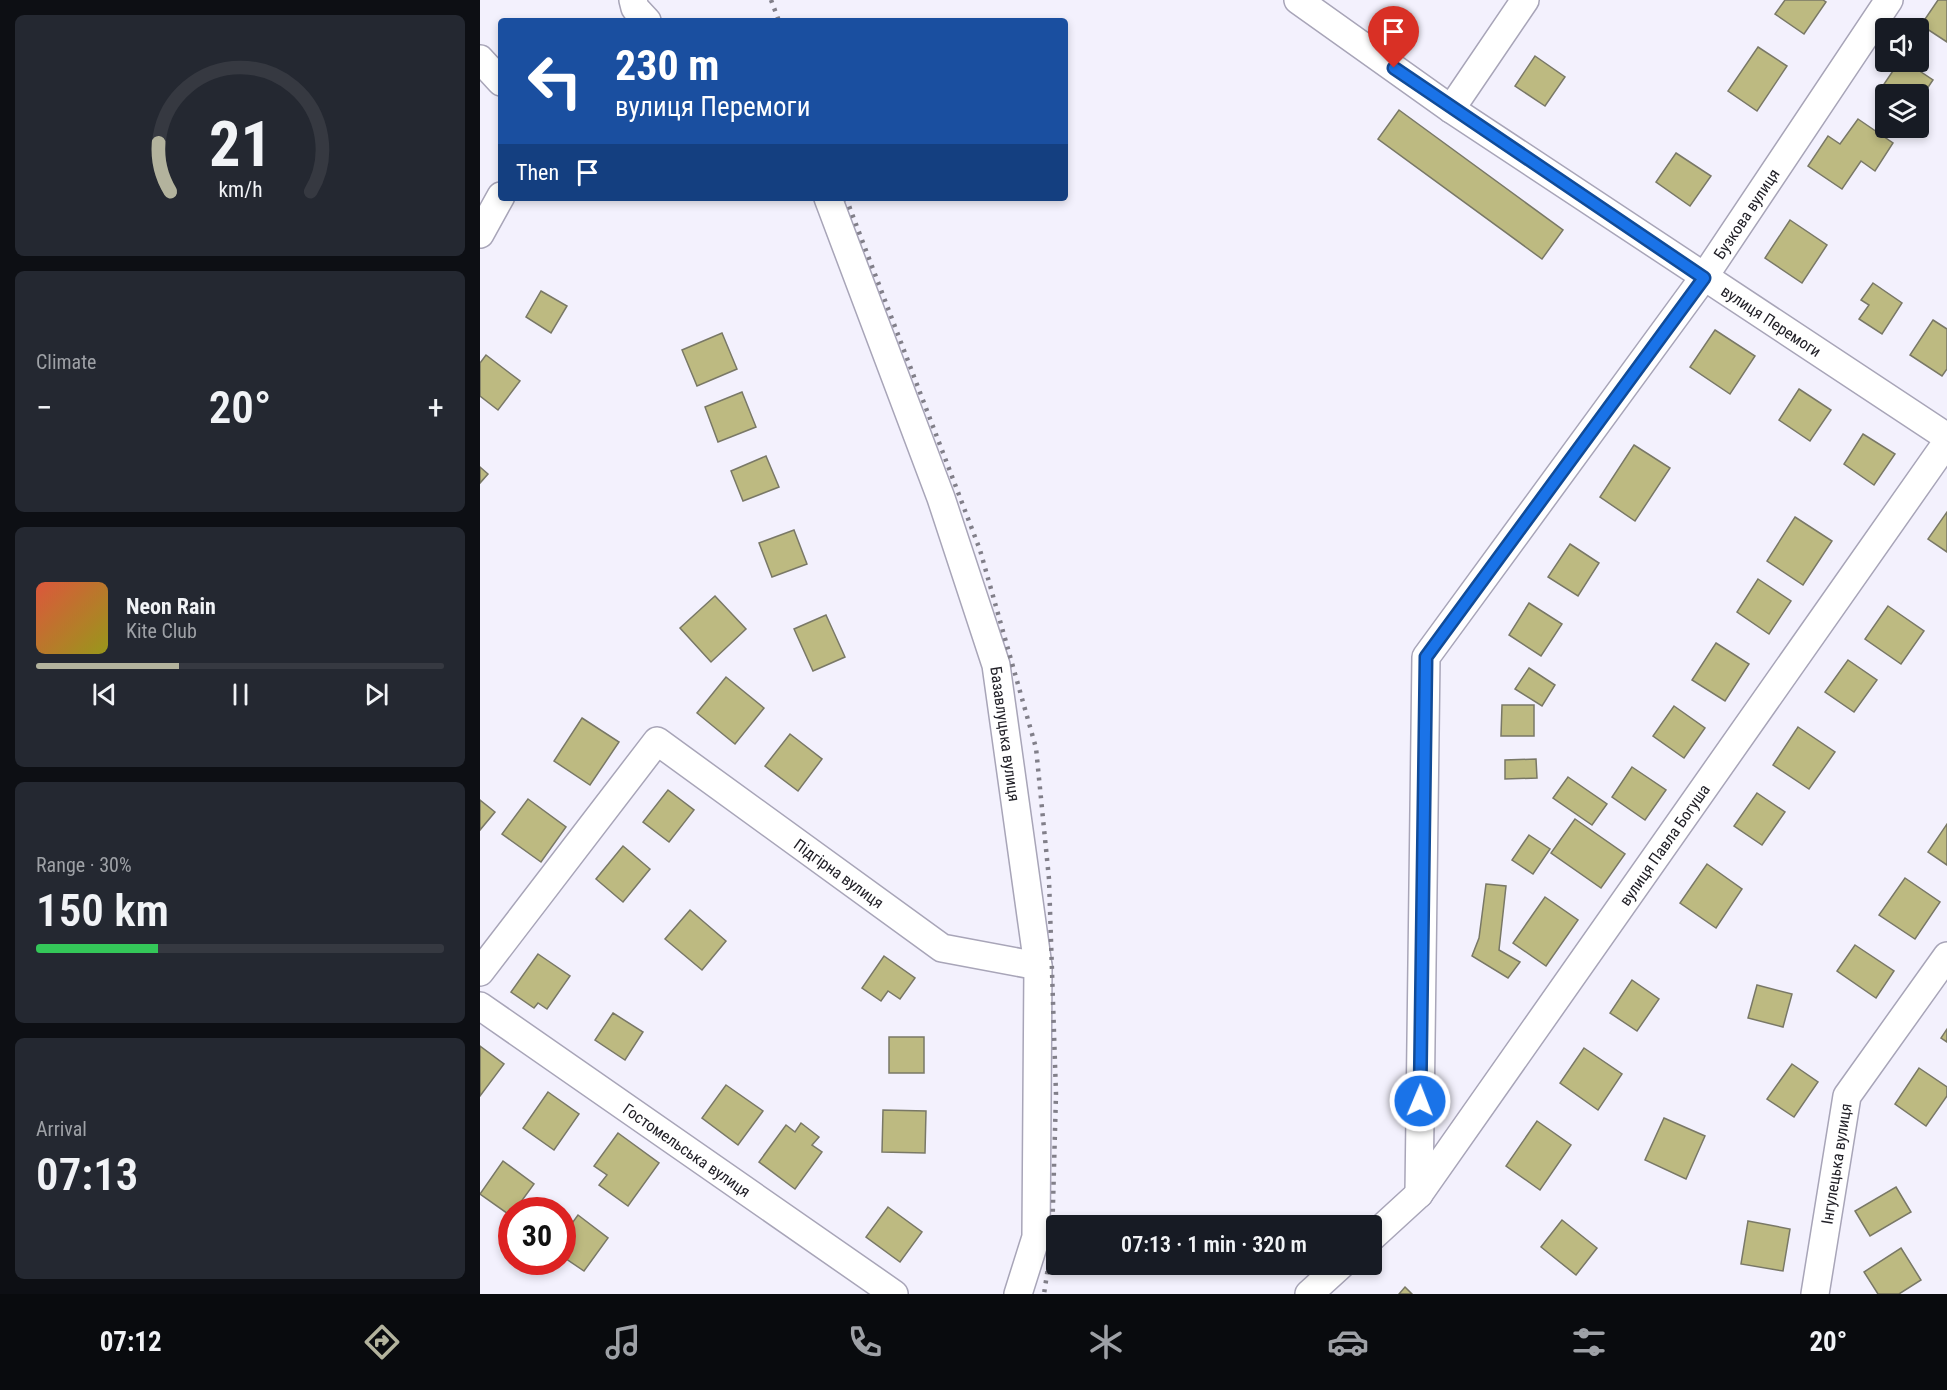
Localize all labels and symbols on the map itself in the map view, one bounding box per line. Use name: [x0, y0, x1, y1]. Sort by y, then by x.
pin: [1368, 6, 1419, 68]
street label: Бузкова вулиця: [1710, 165, 1784, 263]
street label: вулиця Перемоги: [1718, 281, 1825, 361]
street label: Базавлуцька вулиця: [986, 665, 1024, 803]
street label: вулиця Павла Богуша: [1616, 780, 1714, 909]
street label: Підгірна вулиця: [790, 835, 887, 912]
position arrow: [1388, 1069, 1452, 1133]
street label: Гостомельська вулиця: [619, 1099, 754, 1201]
street label: Інгулецька вулиця: [1817, 1102, 1856, 1226]
speed limit sign: 30: [498, 1197, 576, 1275]

